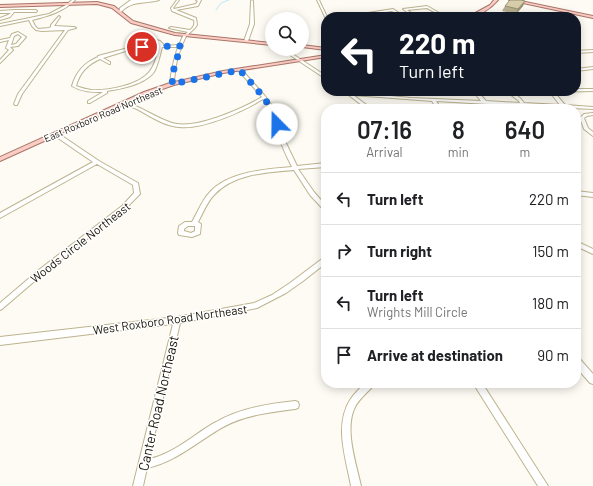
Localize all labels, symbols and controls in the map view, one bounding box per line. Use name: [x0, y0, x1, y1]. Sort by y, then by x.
map controls: [265, 12, 309, 56]
button: search: [265, 12, 309, 56]
text: 220 m: [399, 26, 475, 60]
icon: left: [333, 28, 385, 80]
pin: [125, 30, 159, 64]
icon: arrive: [131, 36, 153, 58]
text: Turn left: [399, 60, 465, 82]
street label: East Roxboro Road Northeast: [42, 83, 164, 144]
position arrow: [256, 103, 298, 145]
text: 07:16: [357, 115, 412, 144]
text: 8: [452, 115, 465, 144]
text: 640: [505, 115, 545, 144]
text: Arrival: [366, 144, 403, 160]
text: min: [448, 144, 469, 160]
text: m: [520, 144, 530, 160]
icon: left: [333, 188, 355, 210]
text: Turn left: [367, 190, 423, 208]
text: 220 m: [529, 190, 569, 208]
street label: Woods Circle Northeast: [27, 199, 133, 285]
icon: right: [333, 240, 355, 262]
text: Turn right: [367, 242, 432, 260]
text: 150 m: [532, 242, 569, 260]
text: Turn left: [367, 286, 423, 304]
icon: left: [333, 292, 355, 314]
text: 180 m: [532, 294, 569, 312]
street label: West Roxboro Road Northeast: [92, 301, 248, 337]
text: Wrights Mill Circle: [367, 304, 468, 320]
street label: Canter Road Northeast: [134, 334, 182, 472]
icon: arrive: [333, 344, 355, 366]
text: Arrive at destination: [367, 346, 503, 364]
text: 90 m: [537, 346, 569, 364]

